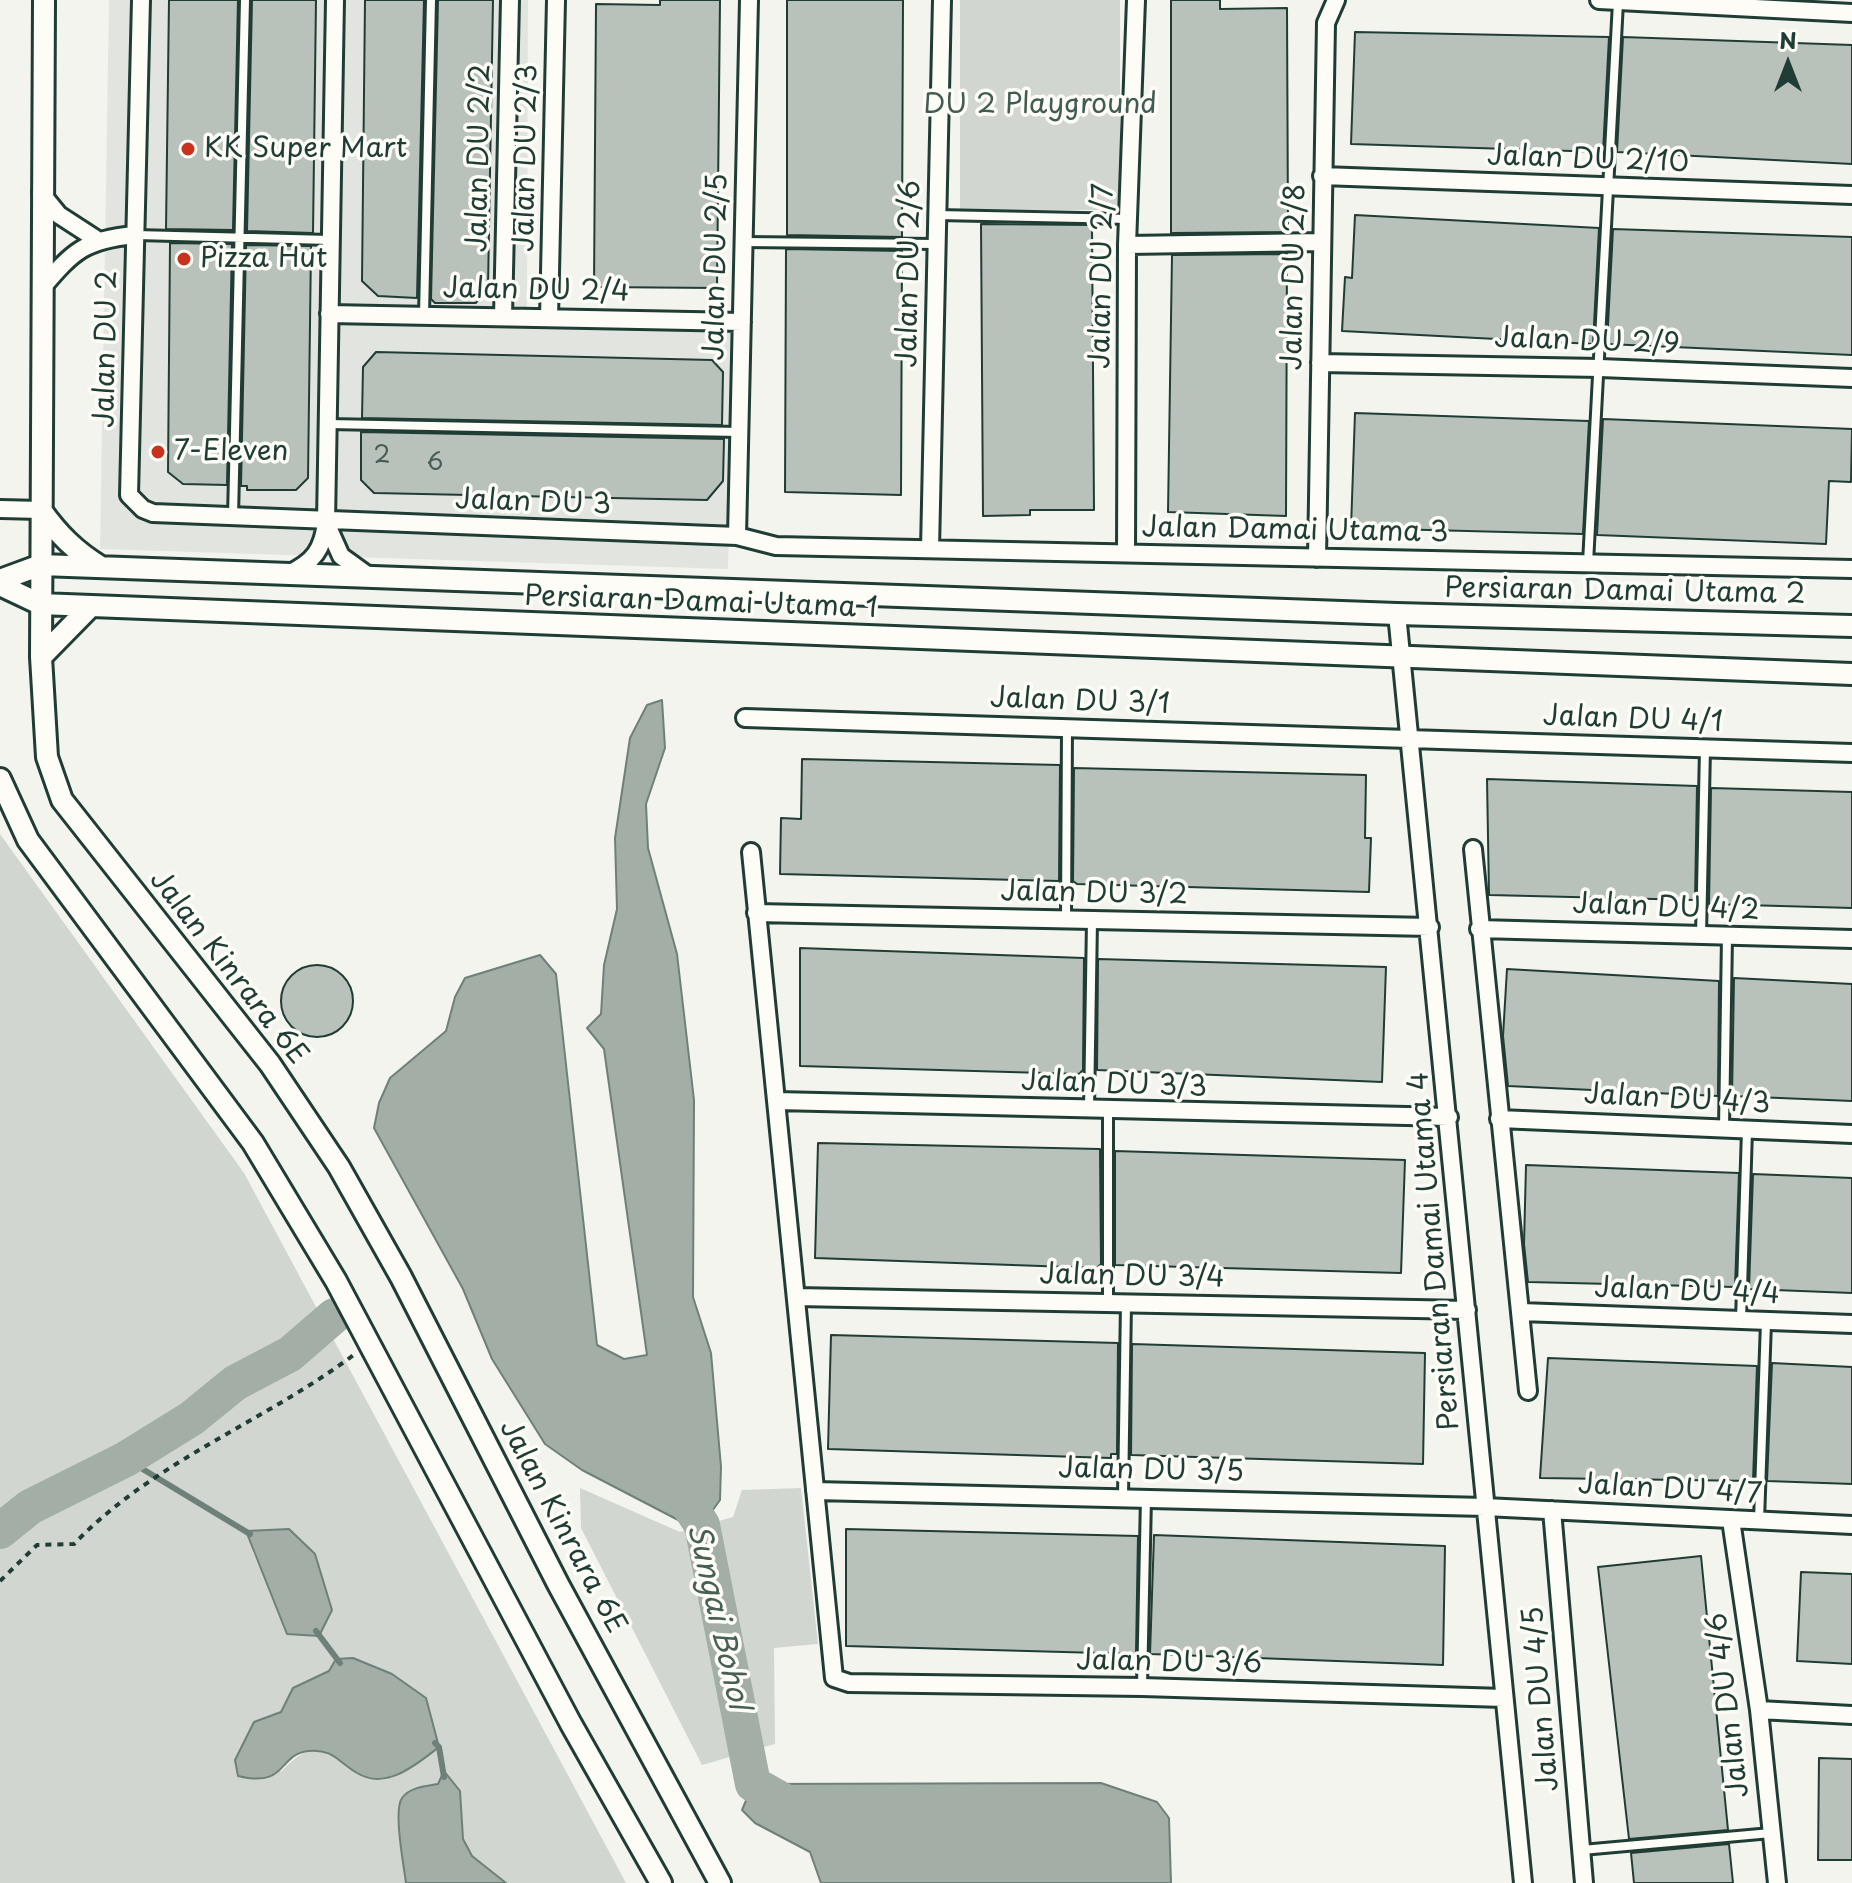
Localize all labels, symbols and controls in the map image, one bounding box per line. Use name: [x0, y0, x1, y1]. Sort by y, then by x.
text: N: [1779, 23, 1797, 56]
north arrow: [1748, 24, 1828, 104]
street label: Jalan DU 2/2: [462, 63, 498, 253]
street label: Jalan DU 2/3: [509, 64, 545, 252]
park label: DU 2 Playground: [923, 88, 1157, 122]
place label: KK Super Mart: [204, 132, 407, 166]
marker: KK Super Mart: [179, 140, 197, 158]
street label: Jalan DU 2/10: [1486, 140, 1690, 180]
street label: Jalan DU 2/5: [699, 173, 735, 361]
street label: Jalan DU 2/6: [892, 180, 928, 368]
street label: Jalan DU 2/7: [1085, 183, 1121, 369]
street label: Jalan DU 2/8: [1277, 183, 1313, 371]
place label: Pizza Hut: [200, 242, 327, 276]
marker: Pizza Hut: [175, 250, 193, 268]
street label: Jalan DU 2: [89, 270, 125, 428]
street label: Jalan DU 2/4: [442, 273, 630, 309]
street label: Jalan DU 2/9: [1494, 322, 1680, 362]
place label: 7-Eleven: [174, 435, 288, 469]
house number: 2: [374, 442, 390, 470]
marker: 7-Eleven: [149, 443, 167, 461]
house number: 6: [427, 449, 443, 477]
street label: Jalan DU 3: [454, 483, 612, 523]
street label: Jalan Damai Utama 3: [1141, 512, 1449, 550]
street label: Persiaran Damai Utama 2: [1444, 572, 1806, 612]
street label: Persiaran Damai Utama 1: [524, 580, 878, 626]
street label: Jalan DU 3/1: [989, 682, 1171, 722]
street label: Jalan DU 4/1: [1542, 700, 1724, 740]
street label: Jalan Kinrara 6E: [142, 864, 314, 1072]
street label: Jalan DU 3/2: [1000, 876, 1188, 912]
street label: Jalan DU 4/2: [1572, 888, 1760, 928]
street label: Jalan DU 3/3: [1020, 1065, 1208, 1105]
street label: Persiaran Damai Utama 4: [1403, 1070, 1467, 1432]
street label: Jalan DU 4/3: [1583, 1078, 1771, 1122]
street label: Jalan DU 3/4: [1039, 1259, 1225, 1295]
street label: Jalan DU 4/4: [1594, 1272, 1780, 1312]
street label: Jalan Kinrara 6E: [491, 1414, 633, 1640]
street label: Jalan DU 3/5: [1058, 1453, 1244, 1489]
street label: Jalan DU 4/7: [1577, 1468, 1763, 1512]
water label: Sungai Bohol: [678, 1521, 756, 1713]
street label: Jalan DU 4/5: [1517, 1605, 1567, 1793]
street label: Jalan DU 4/6: [1701, 1611, 1757, 1799]
street label: Jalan DU 3/6: [1076, 1645, 1262, 1681]

